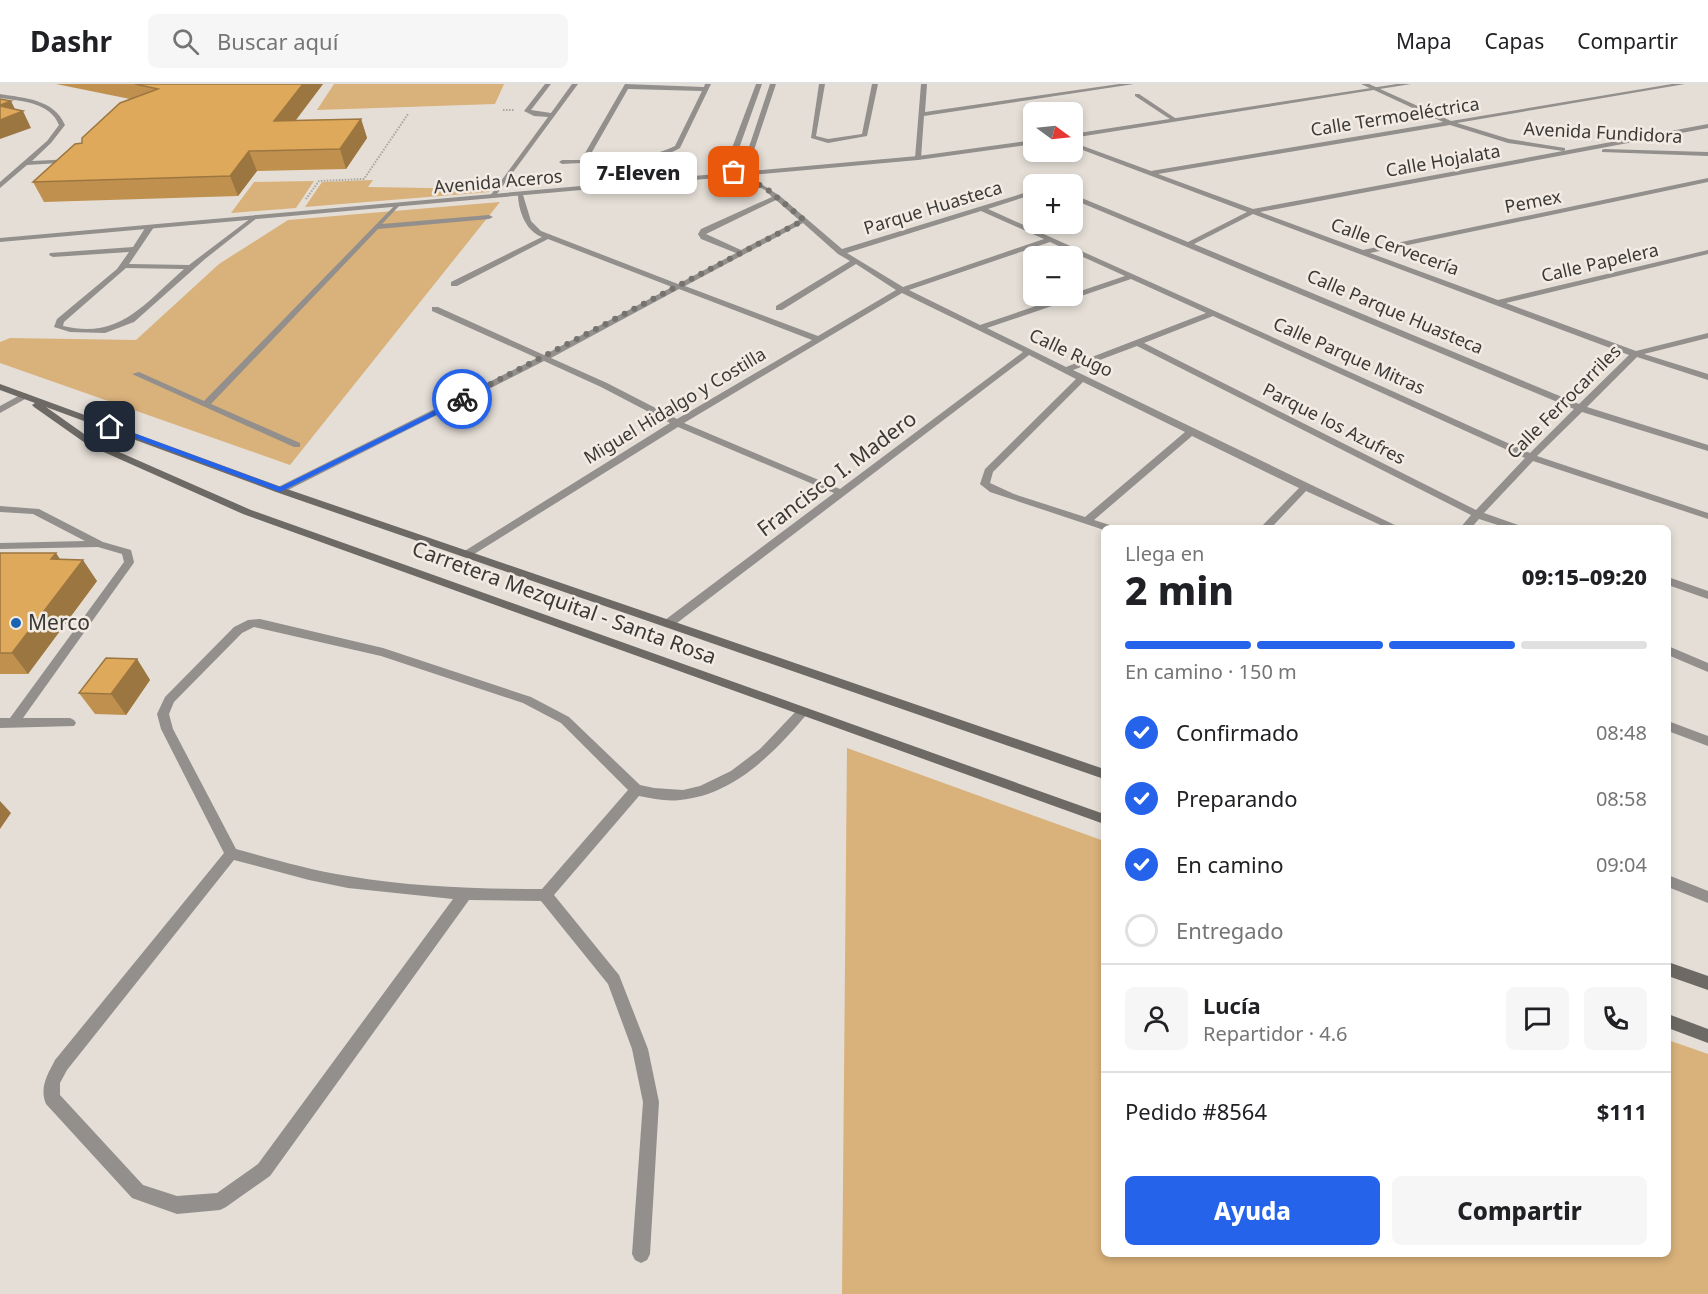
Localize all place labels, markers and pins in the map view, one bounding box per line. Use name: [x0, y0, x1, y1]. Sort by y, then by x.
pin: [708, 146, 759, 197]
callout: 7-Eleven: [581, 151, 698, 193]
pin: [84, 401, 135, 452]
place label: Merco: [28, 608, 90, 636]
marker: Merco: [9, 616, 23, 630]

